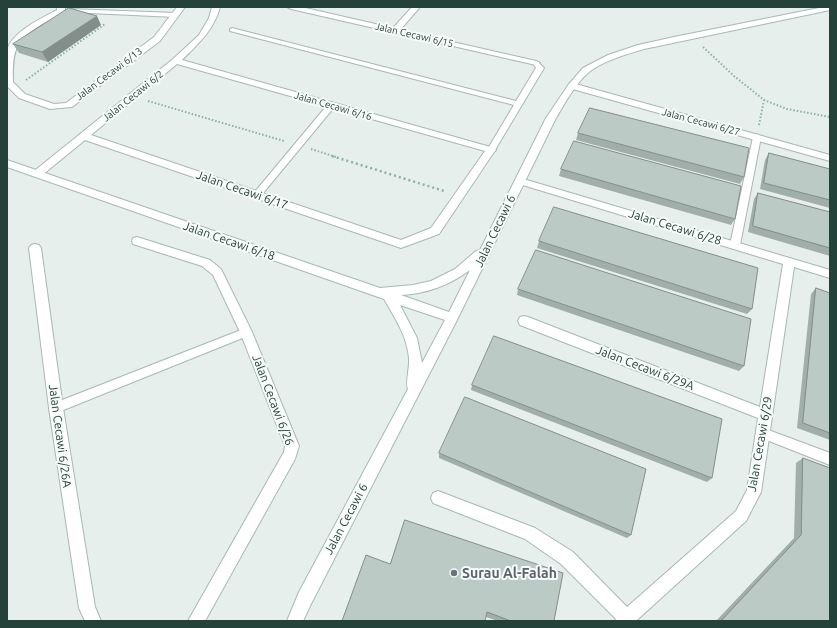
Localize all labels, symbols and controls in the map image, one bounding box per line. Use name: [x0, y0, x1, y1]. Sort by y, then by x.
street label: Jalan Cecawi 6/15: [374, 20, 454, 50]
street label: Jalan Cecawi 6/13: [73, 45, 145, 103]
street label: Jalan Cecawi 6/2: [100, 68, 166, 124]
street label: Jalan Cecawi 6/16: [293, 89, 373, 123]
street label: Jalan Cecawi 6/27: [661, 106, 741, 138]
street label: Jalan Cecawi 6/17: [194, 168, 290, 212]
street label: Jalan Cecawi 6: [471, 193, 519, 269]
street label: Jalan Cecawi 6/28: [627, 206, 723, 248]
street label: Jalan Cecawi 6/18: [181, 219, 277, 263]
street label: Jalan Cecawi 6/29A: [594, 343, 696, 393]
street label: Jalan Cecawi 6/26: [249, 352, 297, 448]
street label: Jalan Cecawi 6/26A: [46, 383, 74, 489]
street label: Jalan Cecawi 6/29: [745, 395, 775, 493]
street label: Jalan Cecawi 6: [321, 481, 371, 557]
place label: Surau Al-Falah: [462, 565, 557, 581]
marker: Surau Al-Falah: [449, 568, 459, 578]

